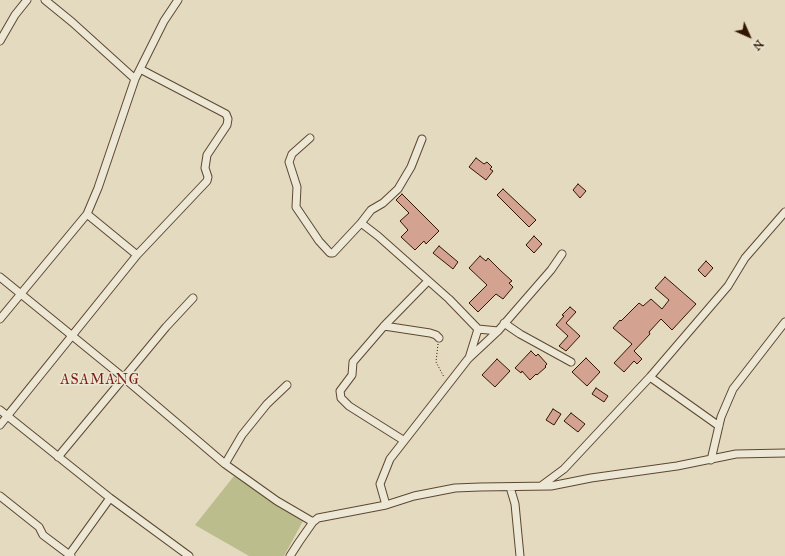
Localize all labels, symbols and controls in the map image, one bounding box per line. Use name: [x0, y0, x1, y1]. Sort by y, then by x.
north arrow: [729, 16, 769, 56]
text: N: [750, 37, 766, 53]
district label: ASAMANG: [60, 373, 140, 389]

